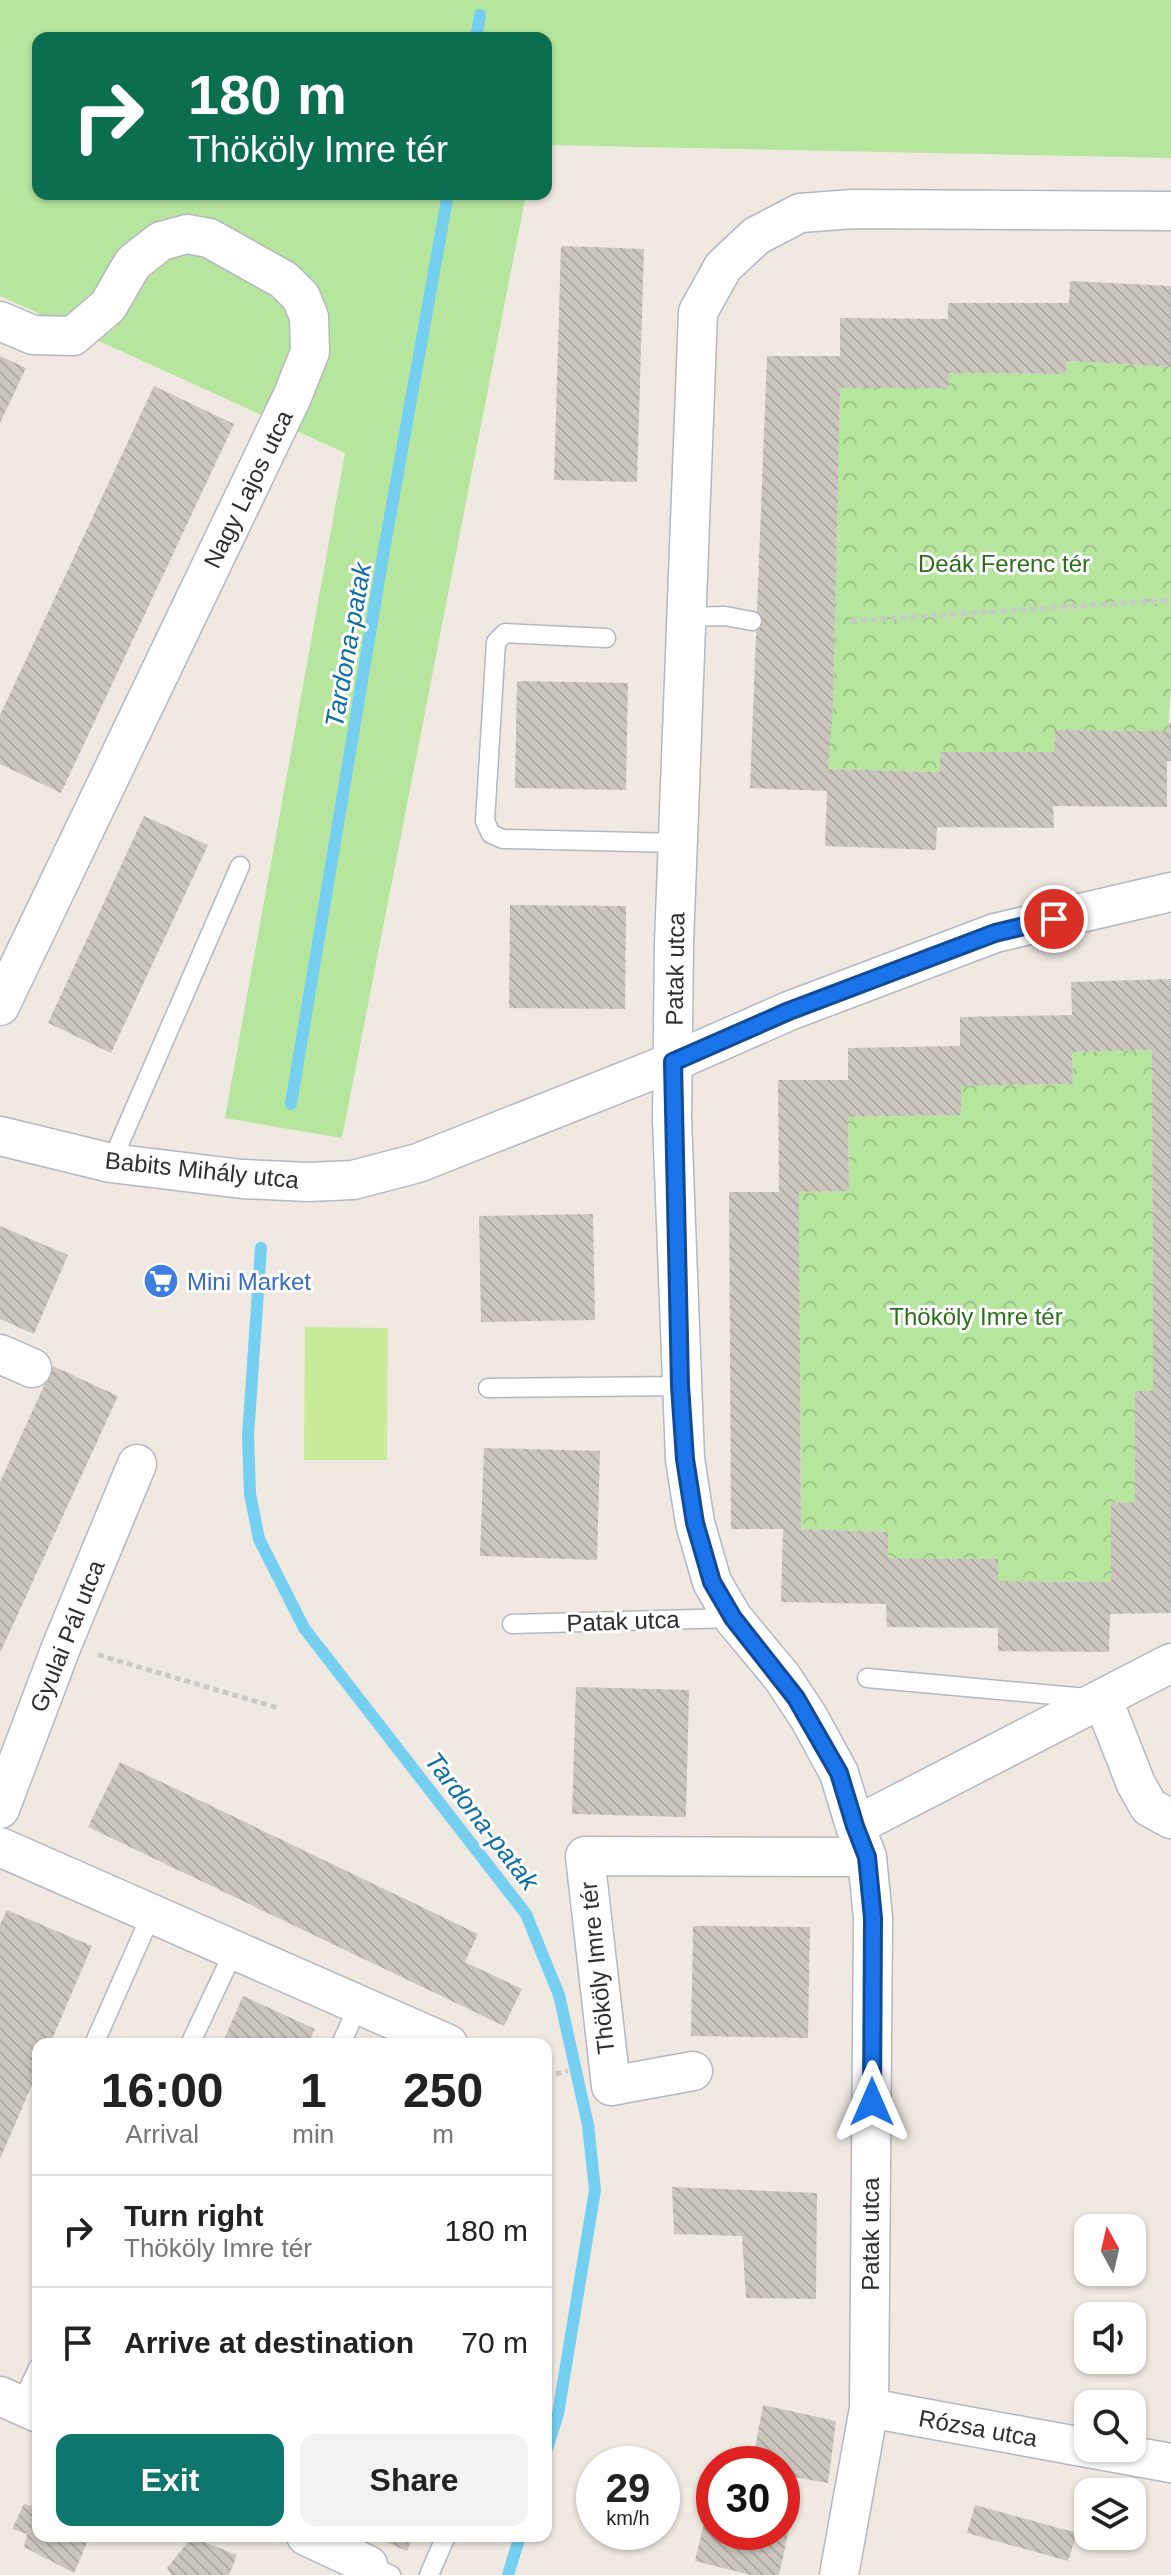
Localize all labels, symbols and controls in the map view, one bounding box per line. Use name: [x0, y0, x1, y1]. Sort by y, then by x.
text: 180 m: [188, 63, 347, 126]
icon: right: [56, 64, 160, 168]
text: Thököly Imre tér: [188, 129, 448, 170]
street label: Nagy Lajos utca: [198, 405, 298, 572]
park label: Deák Ferenc tér: [918, 550, 1090, 577]
water label: Tardona-patak: [319, 558, 378, 730]
pin: [1020, 885, 1088, 953]
icon: arrive: [1032, 897, 1076, 941]
street label: Patak utca: [661, 911, 689, 1026]
street label: Babits Mihály utca: [104, 1146, 301, 1194]
supermarket icon: Mini Market: [142, 1262, 180, 1300]
place label: Mini Market: [187, 1268, 311, 1295]
park label: Thököly Imre tér: [889, 1303, 1063, 1330]
street label: Gyulai Pál utca: [24, 1556, 110, 1716]
street label: Patak utca: [566, 1606, 681, 1636]
water label: Tardona-patak: [419, 1746, 546, 1897]
street label: Thököly Imre tér: [575, 1880, 619, 2056]
position arrow: [830, 2060, 914, 2144]
text: 16:00: [101, 2064, 224, 2117]
text: 1: [300, 2064, 327, 2117]
text: 250: [403, 2064, 483, 2117]
text: Arrival: [125, 2119, 199, 2149]
text: min: [292, 2119, 334, 2149]
text: m: [432, 2119, 454, 2149]
street label: Patak utca: [857, 2177, 884, 2291]
text: Turn right: [124, 2199, 263, 2232]
icon: right: [56, 2209, 100, 2253]
text: 180 m: [445, 2214, 528, 2247]
north arrow: [1074, 2214, 1146, 2286]
map controls: [1074, 2214, 1146, 2550]
text: Thököly Imre tér: [124, 2233, 312, 2263]
button: sound: [1074, 2302, 1146, 2374]
icon: arrive: [56, 2321, 100, 2365]
text: Arrive at destination: [124, 2326, 414, 2359]
text: 70 m: [461, 2326, 528, 2359]
button: search: [1074, 2390, 1146, 2462]
street label: Rózsa utca: [917, 2404, 1040, 2452]
button: Exit: [56, 2434, 284, 2526]
button: Share: [300, 2434, 528, 2526]
speed limit sign: 30: [696, 2446, 800, 2550]
text: 29: [606, 2466, 650, 2510]
button: layers: [1074, 2478, 1146, 2550]
text: km/h: [606, 2507, 650, 2529]

